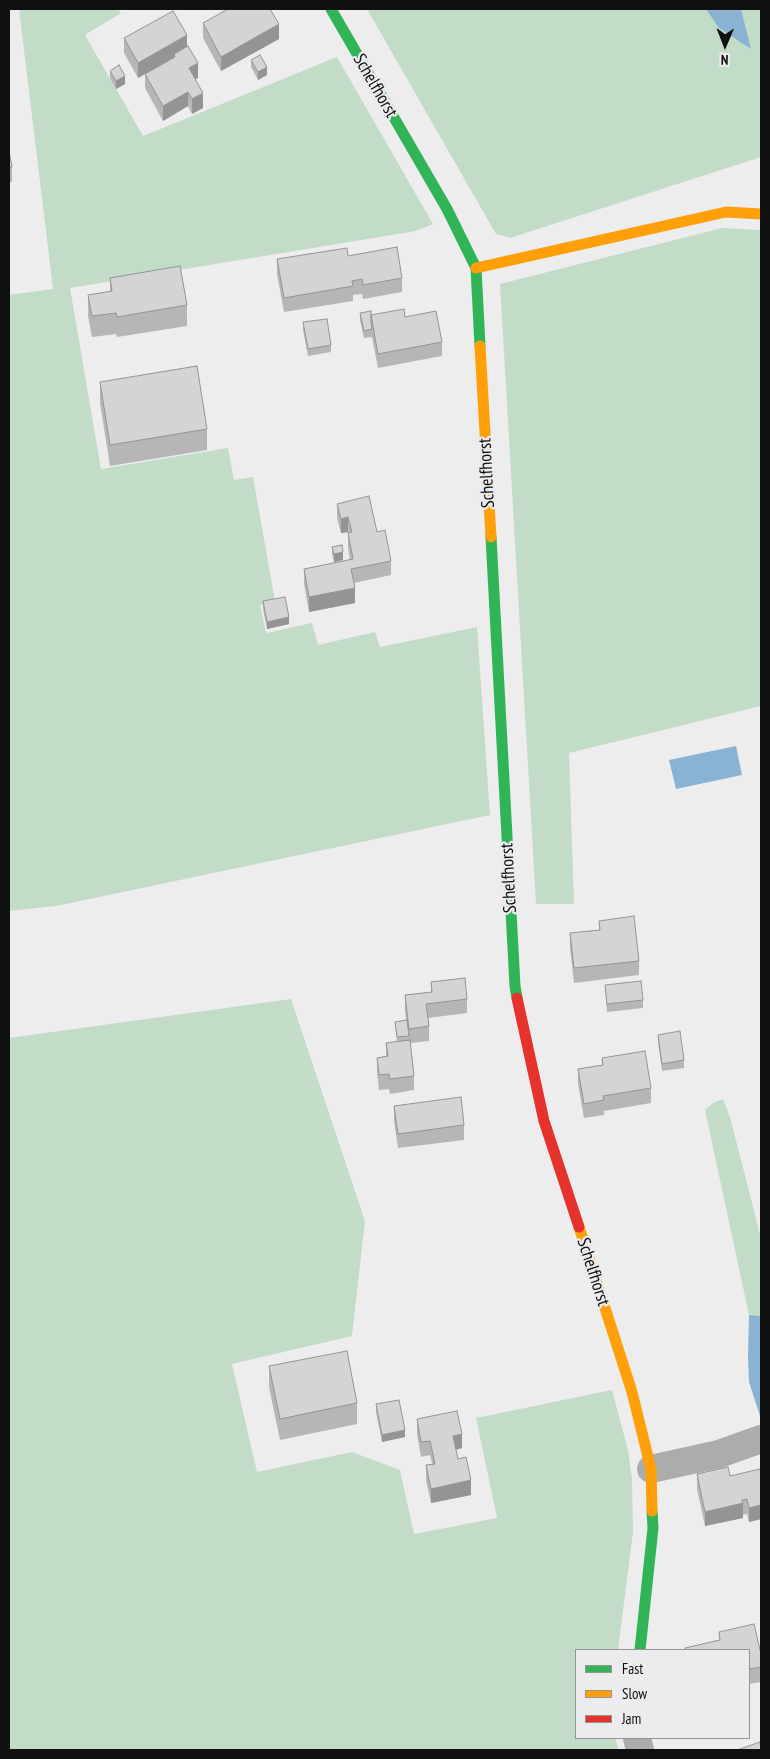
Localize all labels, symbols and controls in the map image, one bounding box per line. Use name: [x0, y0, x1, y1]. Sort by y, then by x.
north arrow: [700, 20, 750, 70]
street label: Schelfhorst: [348, 50, 402, 122]
text: N: [721, 51, 729, 69]
street label: Schelfhorst: [474, 438, 500, 508]
street label: Schelfhorst: [496, 843, 522, 913]
street label: Schelfhorst: [572, 1235, 614, 1309]
legend: [575, 1649, 750, 1739]
text: Fast: [622, 1659, 643, 1678]
text: Slow: [622, 1684, 647, 1703]
text: Jam: [622, 1709, 641, 1728]

